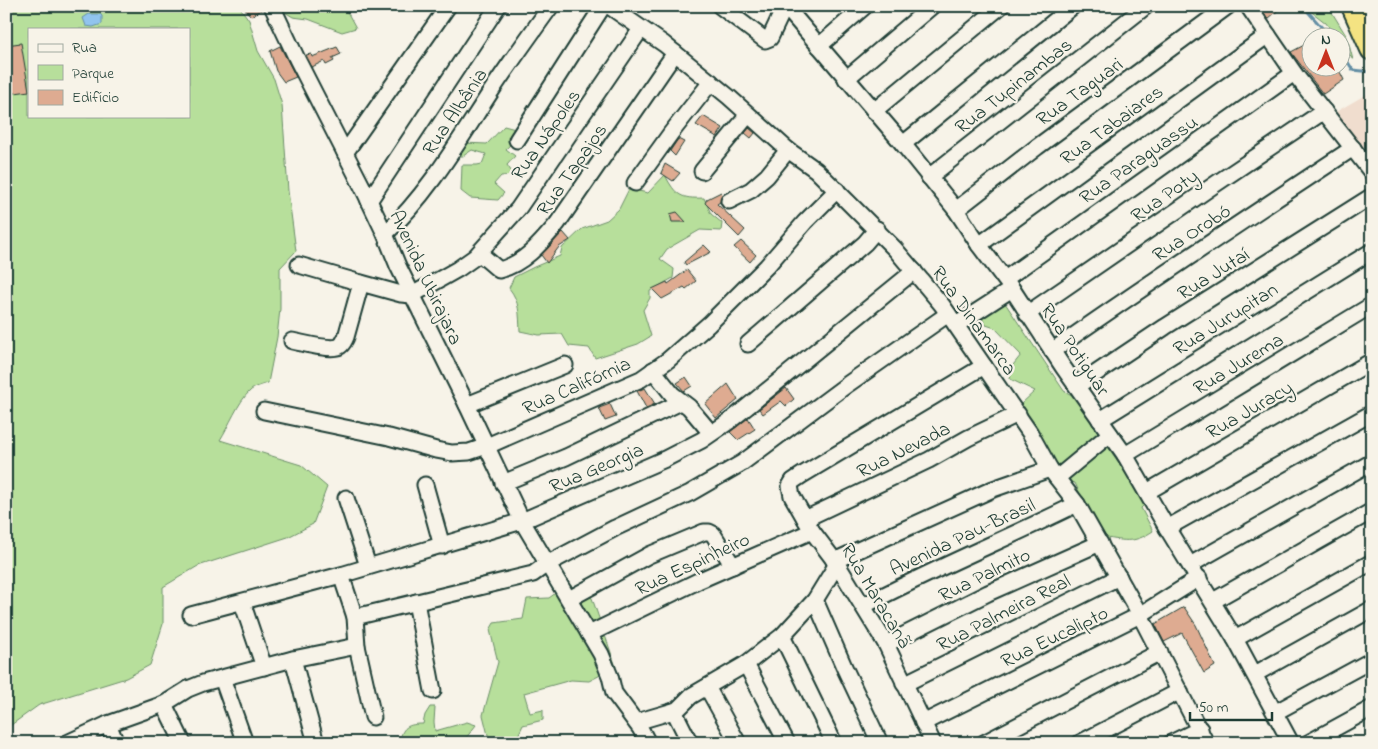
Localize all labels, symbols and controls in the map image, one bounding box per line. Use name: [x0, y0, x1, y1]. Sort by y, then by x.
legend: [28, 28, 190, 118]
north arrow: [1300, 28, 1350, 78]
text: N: [1321, 30, 1331, 51]
street label: Rua Tupinambas: [950, 32, 1079, 142]
text: Rua: [72, 37, 97, 59]
street label: Rua Taguari: [1031, 51, 1131, 135]
text: Parque: [72, 63, 114, 85]
street label: Rua Albânia: [416, 63, 496, 162]
street label: Rua Tabaiares: [1055, 79, 1170, 173]
street label: Rua Nápoles: [505, 84, 589, 187]
text: Edifício: [72, 87, 119, 109]
street label: Rua Paraguassu: [1074, 109, 1205, 214]
street label: Rua Tapajos: [531, 118, 616, 222]
street label: Rua Poty: [1126, 163, 1205, 231]
street label: Rua Orobó: [1147, 198, 1237, 270]
street label: Avenida Ubirajara: [381, 206, 469, 350]
street label: Rua Jutaí: [1173, 241, 1256, 309]
street label: Rua Dinamarca: [923, 261, 1023, 382]
street label: Rua Jurupitan: [1168, 276, 1285, 364]
street label: Rua Potiguar: [1031, 298, 1116, 404]
street label: Rua Jurema: [1189, 327, 1290, 404]
street label: Rua Califórnia: [518, 350, 636, 424]
street label: Rua Juracy: [1201, 375, 1299, 448]
street label: Rua Nevada: [852, 415, 956, 487]
street label: Rua Georgia: [545, 436, 649, 503]
street label: Avenida Pau-Brasil: [885, 492, 1041, 585]
street label: Rua Espinheiro: [631, 526, 755, 605]
street label: Rua Maracanã: [832, 538, 918, 654]
street label: Rua Palmito: [934, 542, 1036, 611]
street label: Rua Palmeira Real: [932, 568, 1076, 661]
street label: Rua Eucalipto: [996, 600, 1114, 677]
scale bar: [1190, 689, 1273, 721]
text: 50 m: [1198, 697, 1229, 719]

